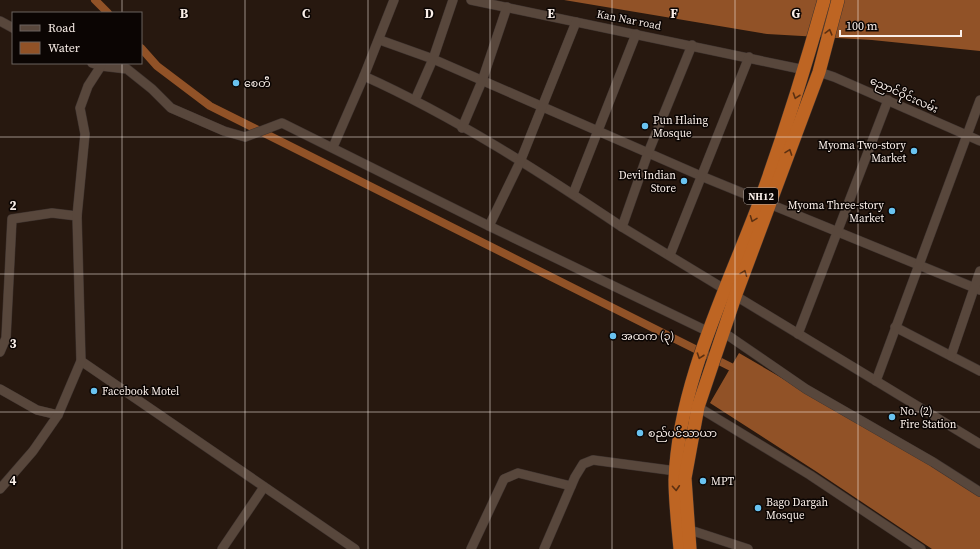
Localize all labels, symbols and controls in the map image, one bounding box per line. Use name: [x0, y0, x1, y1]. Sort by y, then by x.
text: B: [180, 5, 189, 22]
text: C: [302, 5, 310, 22]
text: D: [424, 5, 434, 22]
text: E: [547, 5, 555, 22]
text: F: [670, 5, 678, 22]
text: G: [792, 5, 801, 22]
street label: Kan Nar road: [596, 6, 663, 34]
legend: [12, 12, 142, 64]
scale bar: [840, 12, 961, 38]
text: 100 m: [846, 18, 878, 34]
text: Road: [48, 20, 75, 36]
one-way arrow: [824, 29, 833, 36]
text: Water: [48, 40, 80, 56]
street label: ညောင်ဝိုင်းလမ်း: [867, 73, 941, 118]
place label: စေတီ: [244, 76, 271, 91]
marker: စေတီ: [231, 78, 241, 88]
one-way arrow: [792, 93, 801, 100]
place label: Pun Hlaing Mosque: [653, 113, 708, 141]
marker: Pun Hlaing Mosque: [640, 121, 650, 131]
place label: Myoma Two-story Market: [818, 138, 906, 166]
marker: Myoma Two-story Market: [909, 146, 919, 156]
one-way arrow: [785, 148, 793, 155]
place label: Devi Indian Store: [619, 168, 676, 196]
marker: Devi Indian Store: [679, 176, 689, 186]
road number: NH12: [744, 188, 778, 204]
text: 2: [9, 197, 17, 214]
place label: Myoma Three-story Market: [788, 198, 884, 226]
marker: Myoma Three-story Market: [887, 206, 897, 216]
one-way arrow: [749, 215, 757, 222]
one-way arrow: [739, 270, 747, 277]
place label: အထက (၃): [621, 329, 674, 345]
marker: အထက (၃): [608, 331, 618, 341]
text: 3: [9, 335, 17, 352]
one-way arrow: [697, 353, 705, 360]
place label: Facebook Motel: [102, 384, 179, 399]
marker: Facebook Motel: [89, 386, 99, 396]
place label: No. (2) Fire Station: [900, 404, 957, 432]
marker: No. (2) Fire Station: [887, 412, 897, 422]
place label: စည်ပင်သာယာ: [648, 426, 717, 442]
marker: စည်ပင်သာယာ: [635, 428, 645, 438]
text: 4: [9, 472, 17, 489]
place label: MPT: [711, 474, 735, 489]
marker: MPT: [698, 476, 708, 486]
one-way arrow: [671, 485, 680, 491]
place label: Bago Dargah Mosque: [766, 495, 829, 523]
marker: Bago Dargah Mosque: [753, 503, 763, 513]

